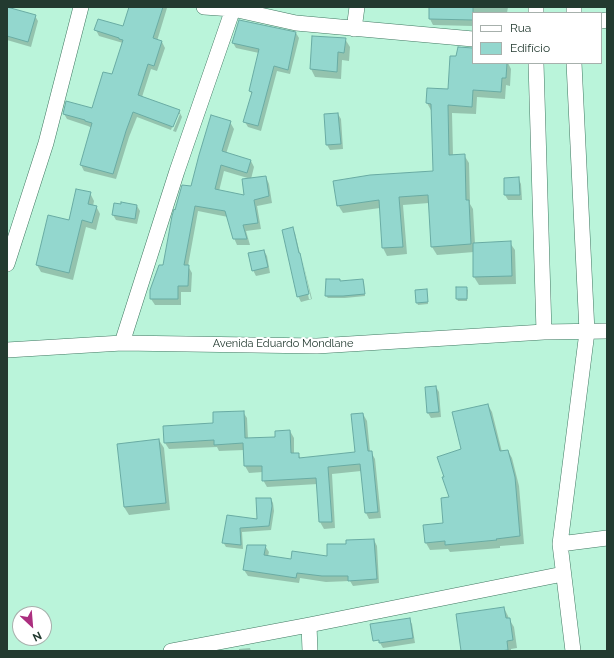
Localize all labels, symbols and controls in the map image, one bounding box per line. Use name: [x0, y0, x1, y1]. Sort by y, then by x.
legend: [472, 12, 602, 64]
text: Rua: [510, 21, 531, 35]
text: Edifício: [510, 41, 550, 55]
street label: Avenida Eduardo Mondlane: [213, 337, 353, 351]
north arrow: [12, 606, 52, 646]
text: N: [30, 629, 44, 644]

